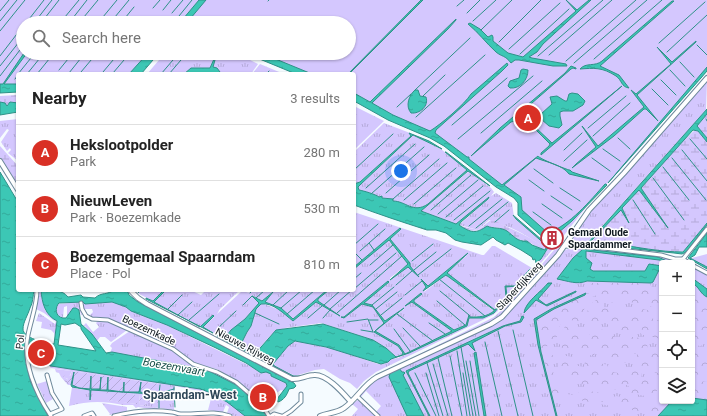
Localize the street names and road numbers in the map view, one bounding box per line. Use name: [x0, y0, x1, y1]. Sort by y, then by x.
street label: Slaperdijkweg: [494, 260, 544, 312]
street label: Boezemkade: [121, 313, 177, 347]
street label: Nieuwe Rijweg: [214, 326, 276, 366]
street label: Pol: [14, 334, 26, 350]

